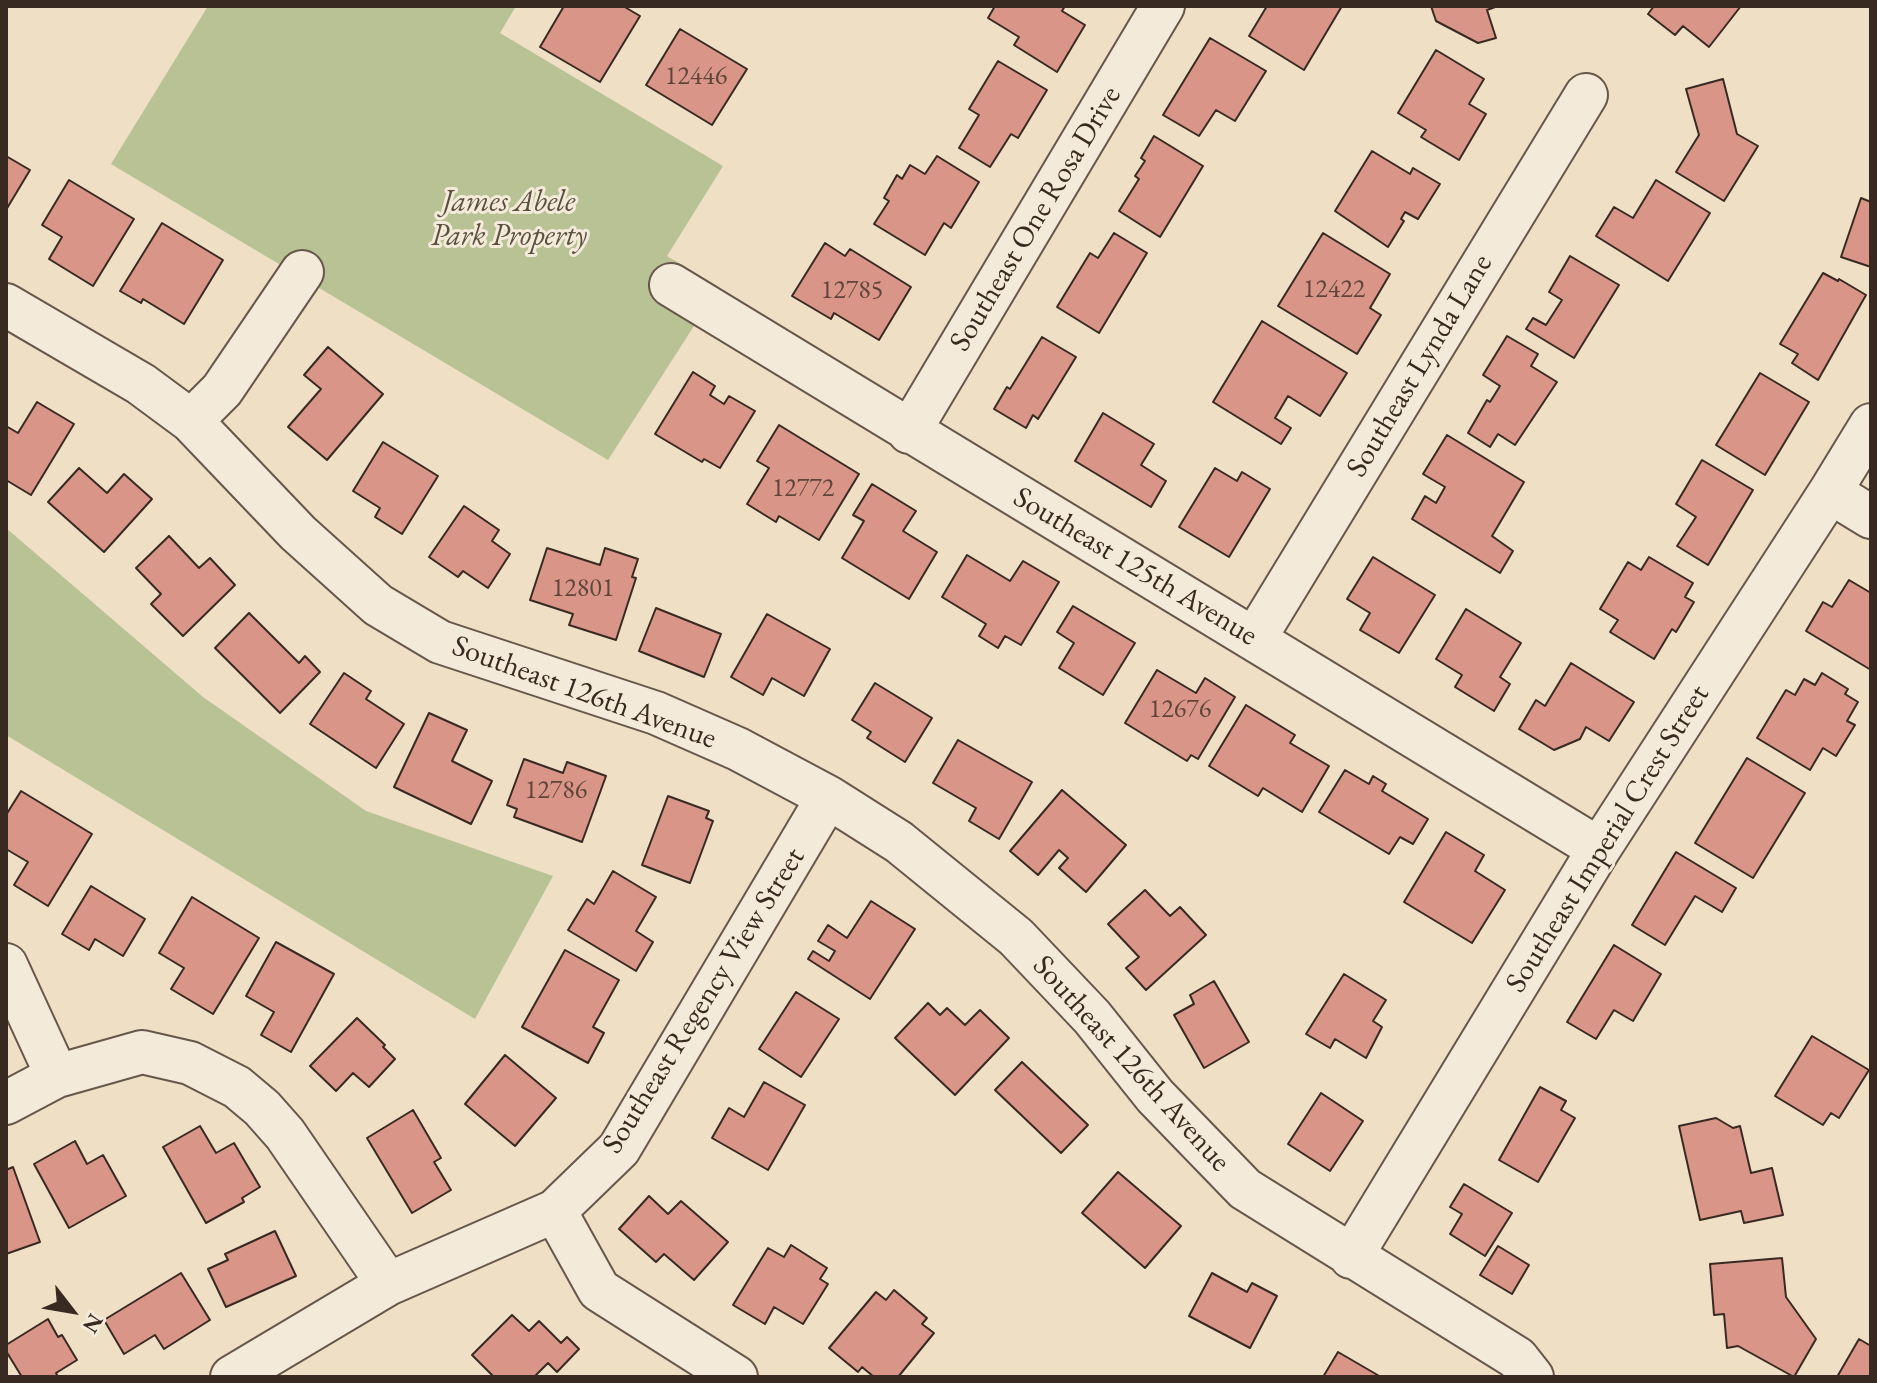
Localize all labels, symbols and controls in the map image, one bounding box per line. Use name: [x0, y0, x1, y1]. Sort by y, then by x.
house number: 12446: [665, 61, 727, 93]
street label: Southeast One Rosa Drive: [943, 80, 1129, 358]
park label: James Abele Park Property: [431, 185, 587, 256]
street label: Southeast Lynda Lane: [1339, 248, 1501, 484]
house number: 12422: [1303, 274, 1365, 306]
house number: 12785: [821, 275, 883, 307]
house number: 12772: [772, 473, 834, 505]
street label: Southeast 125th Avenue: [1006, 480, 1264, 654]
house number: 12801: [552, 573, 614, 605]
street label: Southeast 126th Avenue: [447, 628, 721, 758]
street label: Southeast Imperial Crest Street: [1499, 679, 1717, 999]
house number: 12676: [1149, 694, 1211, 726]
house number: 12786: [525, 775, 587, 807]
street label: Southeast Regency View Street: [595, 841, 813, 1161]
street label: Southeast 126th Avenue: [1024, 948, 1238, 1180]
north arrow: [32, 1271, 112, 1351]
text: N: [76, 1309, 110, 1339]

